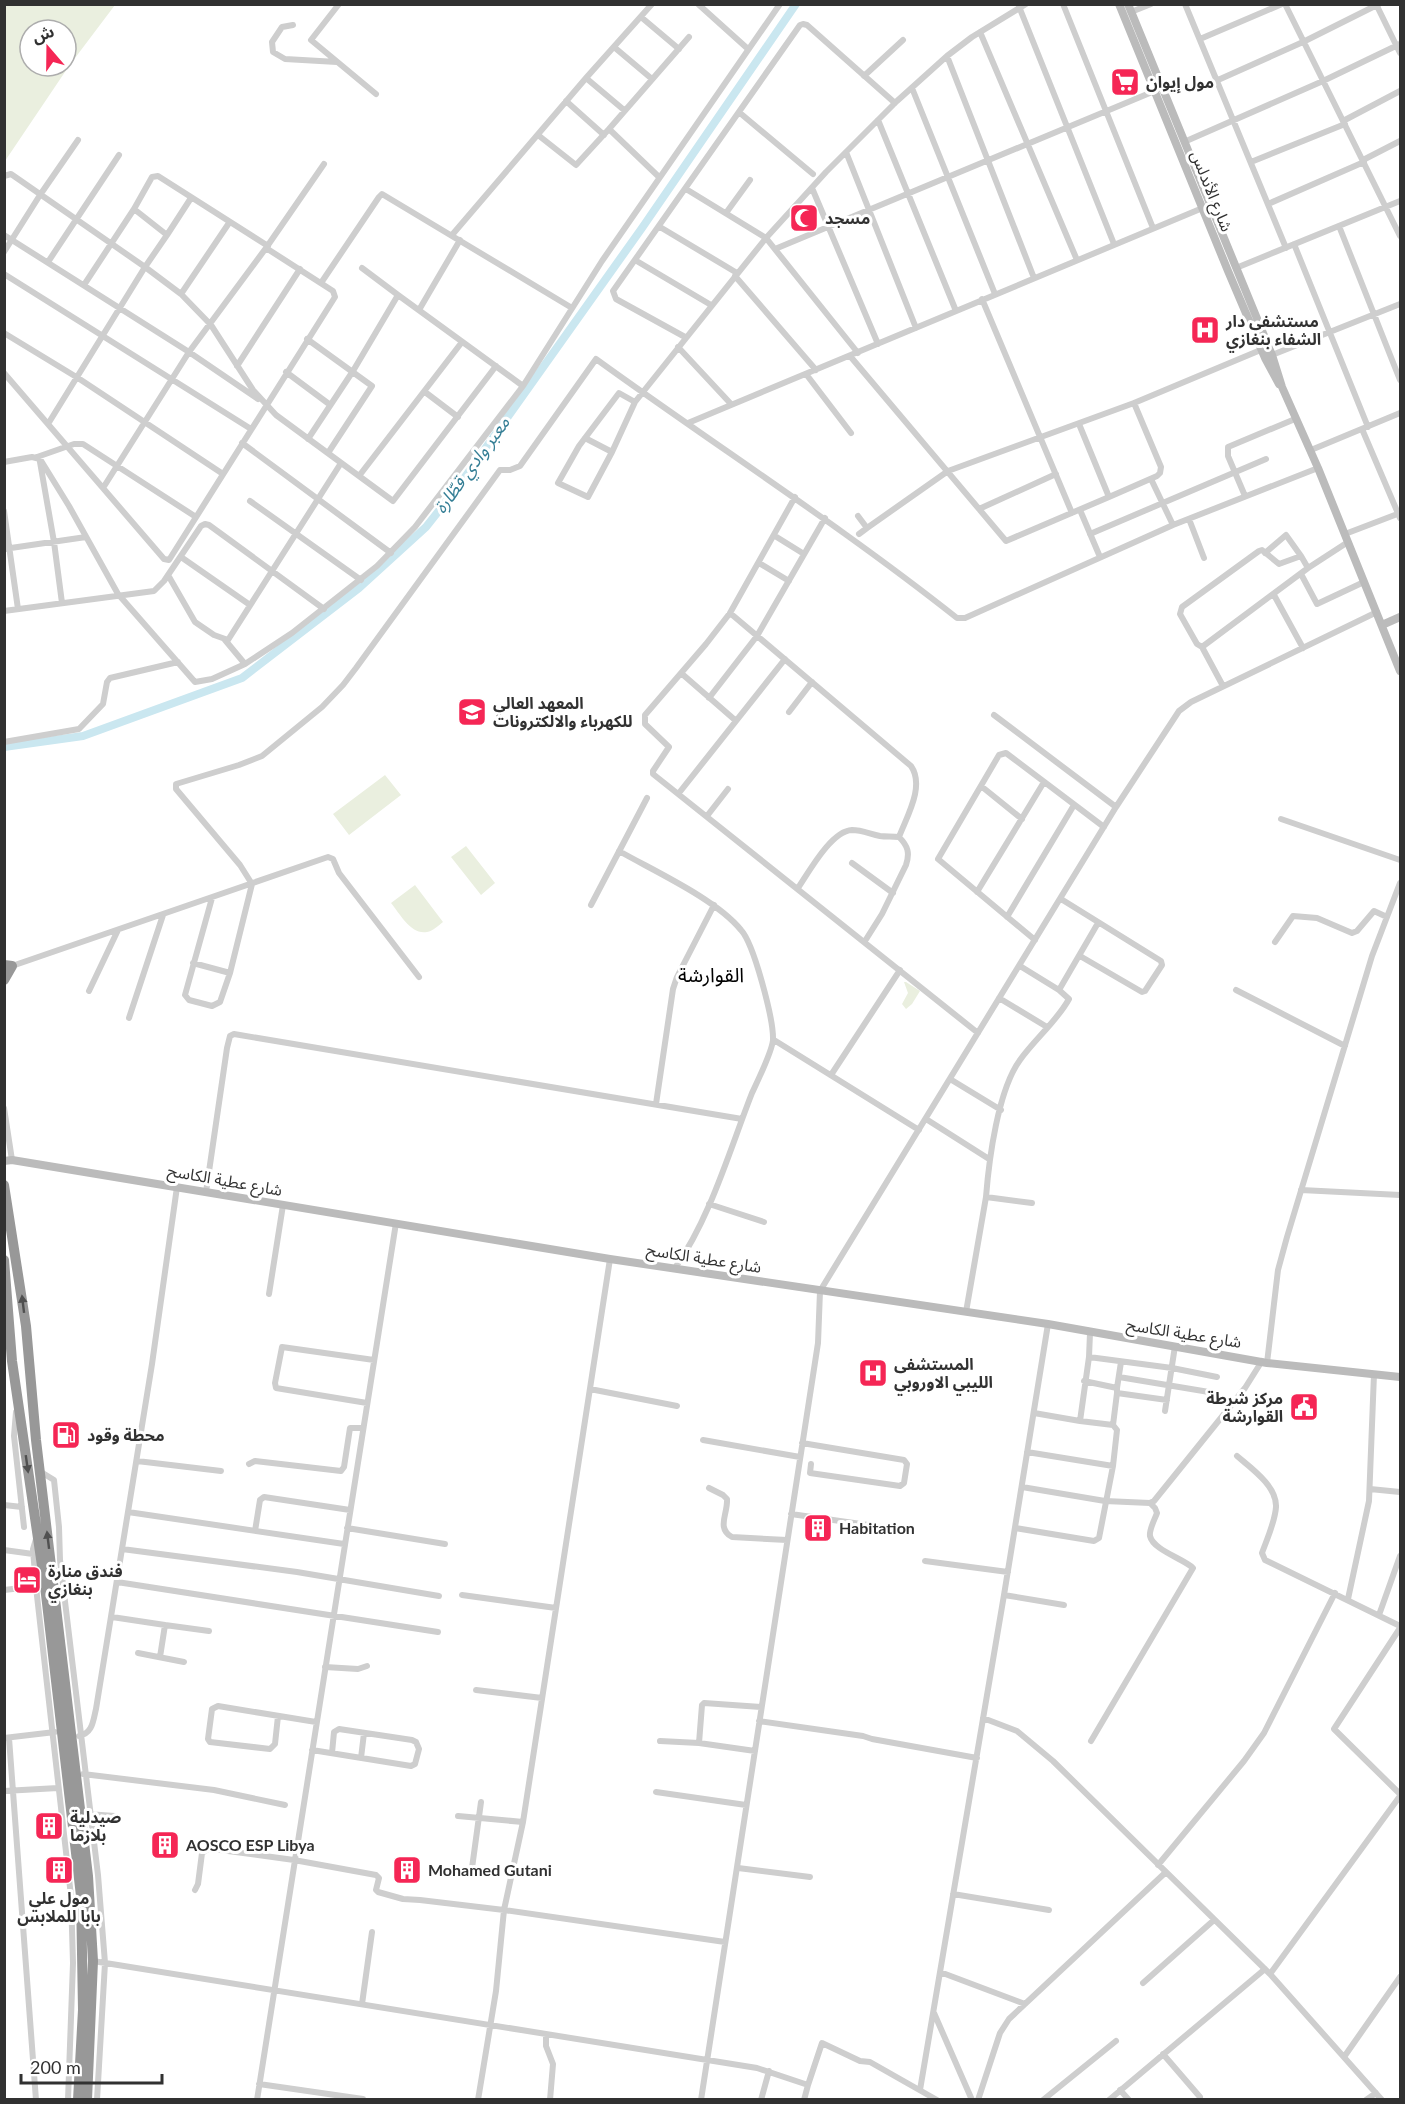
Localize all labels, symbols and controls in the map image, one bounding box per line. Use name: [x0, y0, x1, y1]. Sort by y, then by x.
north arrow: [18, 18, 78, 78]
text: ش: [29, 21, 57, 47]
supermarket icon: مول إيوان: [1109, 66, 1141, 98]
place label: مول إيوان: [1146, 72, 1214, 94]
street label: شارع الأندلس: [1184, 148, 1237, 236]
mosque icon: مسجد: [788, 202, 820, 234]
place label: مسجد: [825, 208, 870, 228]
place label: مستشفى دار الشفاء بنغازي: [1225, 311, 1321, 353]
hospital icon: مستشفى دار الشفاء بنغازي: [1189, 314, 1221, 346]
water label: معبر وادي قطّارة: [429, 411, 517, 520]
place label: المعهد العالي للكهرباء والالكترونات: [493, 693, 632, 731]
school or university icon: المعهد العالي للكهرباء والالكترونات: [456, 696, 488, 728]
district label: القوارشة: [678, 962, 744, 987]
street label: شارع عطية الكاسح: [166, 1160, 284, 1203]
street label: شارع عطية الكاسح: [645, 1239, 763, 1280]
one-way arrow: [18, 1295, 27, 1314]
street label: شارع عطية الكاسح: [1125, 1314, 1243, 1355]
place label: المستشفی الليبي الاوروبي: [894, 1354, 993, 1396]
hospital icon: المستشفی الليبي الاوروبي: [857, 1357, 889, 1389]
place label: مركز شرطة القوارشة: [1206, 1388, 1283, 1426]
public building icon: مركز شرطة القوارشة: [1288, 1391, 1320, 1423]
fuel station icon: محطة وقود: [50, 1419, 82, 1451]
place label: محطة وقود: [87, 1425, 164, 1445]
one-way arrow: [23, 1455, 32, 1474]
building icon: Habitation: [802, 1512, 834, 1544]
place label: Habitation: [839, 1518, 915, 1537]
one-way arrow: [44, 1530, 53, 1549]
place label: فندق منارة بنغازي: [48, 1561, 123, 1603]
hotel icon: فندق منارة بنغازي: [11, 1564, 43, 1596]
place label: صيدلية بلازما: [70, 1807, 121, 1845]
building icon: صيدلية بلازما: [33, 1810, 65, 1842]
building icon: AOSCO ESP Libya: [149, 1829, 181, 1861]
place label: AOSCO ESP Libya: [185, 1835, 315, 1854]
building icon: مول علي بابا للملابس: [43, 1854, 75, 1886]
building icon: Mohamed Gutani: [391, 1854, 423, 1886]
place label: Mohamed Gutani: [428, 1860, 552, 1879]
place label: مول علي بابا للملابس: [17, 1888, 101, 1926]
scale bar: [21, 2047, 162, 2085]
text: 200 m: [30, 2056, 81, 2078]

